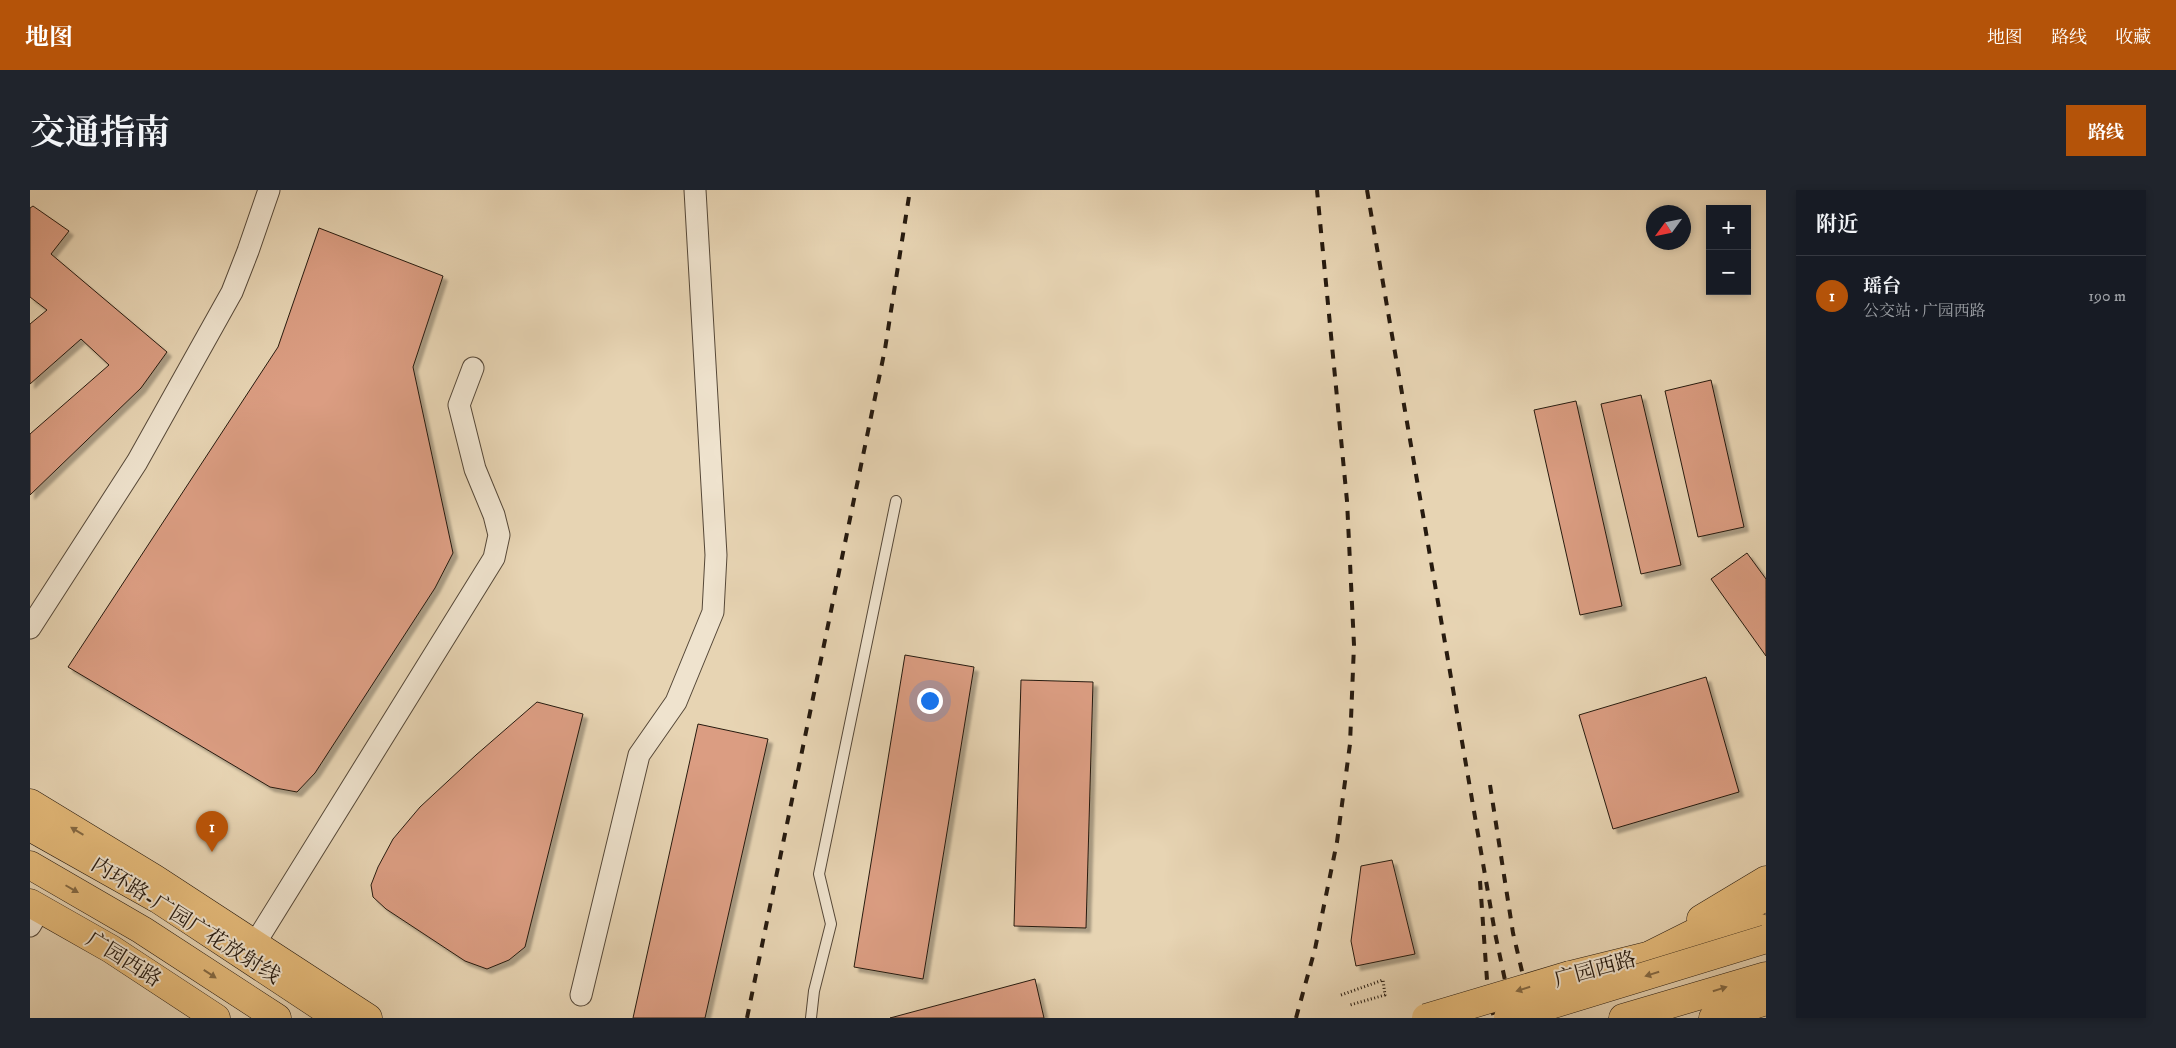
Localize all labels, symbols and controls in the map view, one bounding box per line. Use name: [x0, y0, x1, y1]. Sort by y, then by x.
text: 地图: [25, 23, 73, 53]
text: 地图: [1987, 27, 2023, 49]
text: 路线: [2051, 27, 2087, 49]
text: 收藏: [2115, 27, 2151, 49]
button: 路线: [2066, 105, 2146, 156]
text: 交通指南: [30, 112, 170, 156]
north arrow: [1646, 205, 1691, 250]
map controls: [1706, 205, 1751, 295]
button: +: [1706, 205, 1751, 250]
text: 附近: [1816, 212, 1858, 238]
button: −: [1706, 250, 1751, 295]
text: 瑶台: [1863, 275, 1901, 298]
text: 1: [1829, 286, 1835, 306]
text: 190 m: [2088, 286, 2126, 306]
text: 公交站 · 广园西路: [1863, 301, 1986, 321]
your location: [917, 688, 943, 714]
pin: 1: [196, 811, 228, 852]
one-way arrow: [70, 826, 83, 835]
street label: 内环路-广园广花放射线: [86, 852, 285, 990]
one-way arrow: [66, 884, 79, 893]
street label: 广园西路: [81, 927, 166, 993]
street label: 广园西路: [1551, 947, 1639, 993]
one-way arrow: [204, 970, 217, 979]
one-way arrow: [1645, 970, 1660, 978]
one-way arrow: [1713, 985, 1728, 993]
one-way arrow: [1516, 986, 1531, 994]

